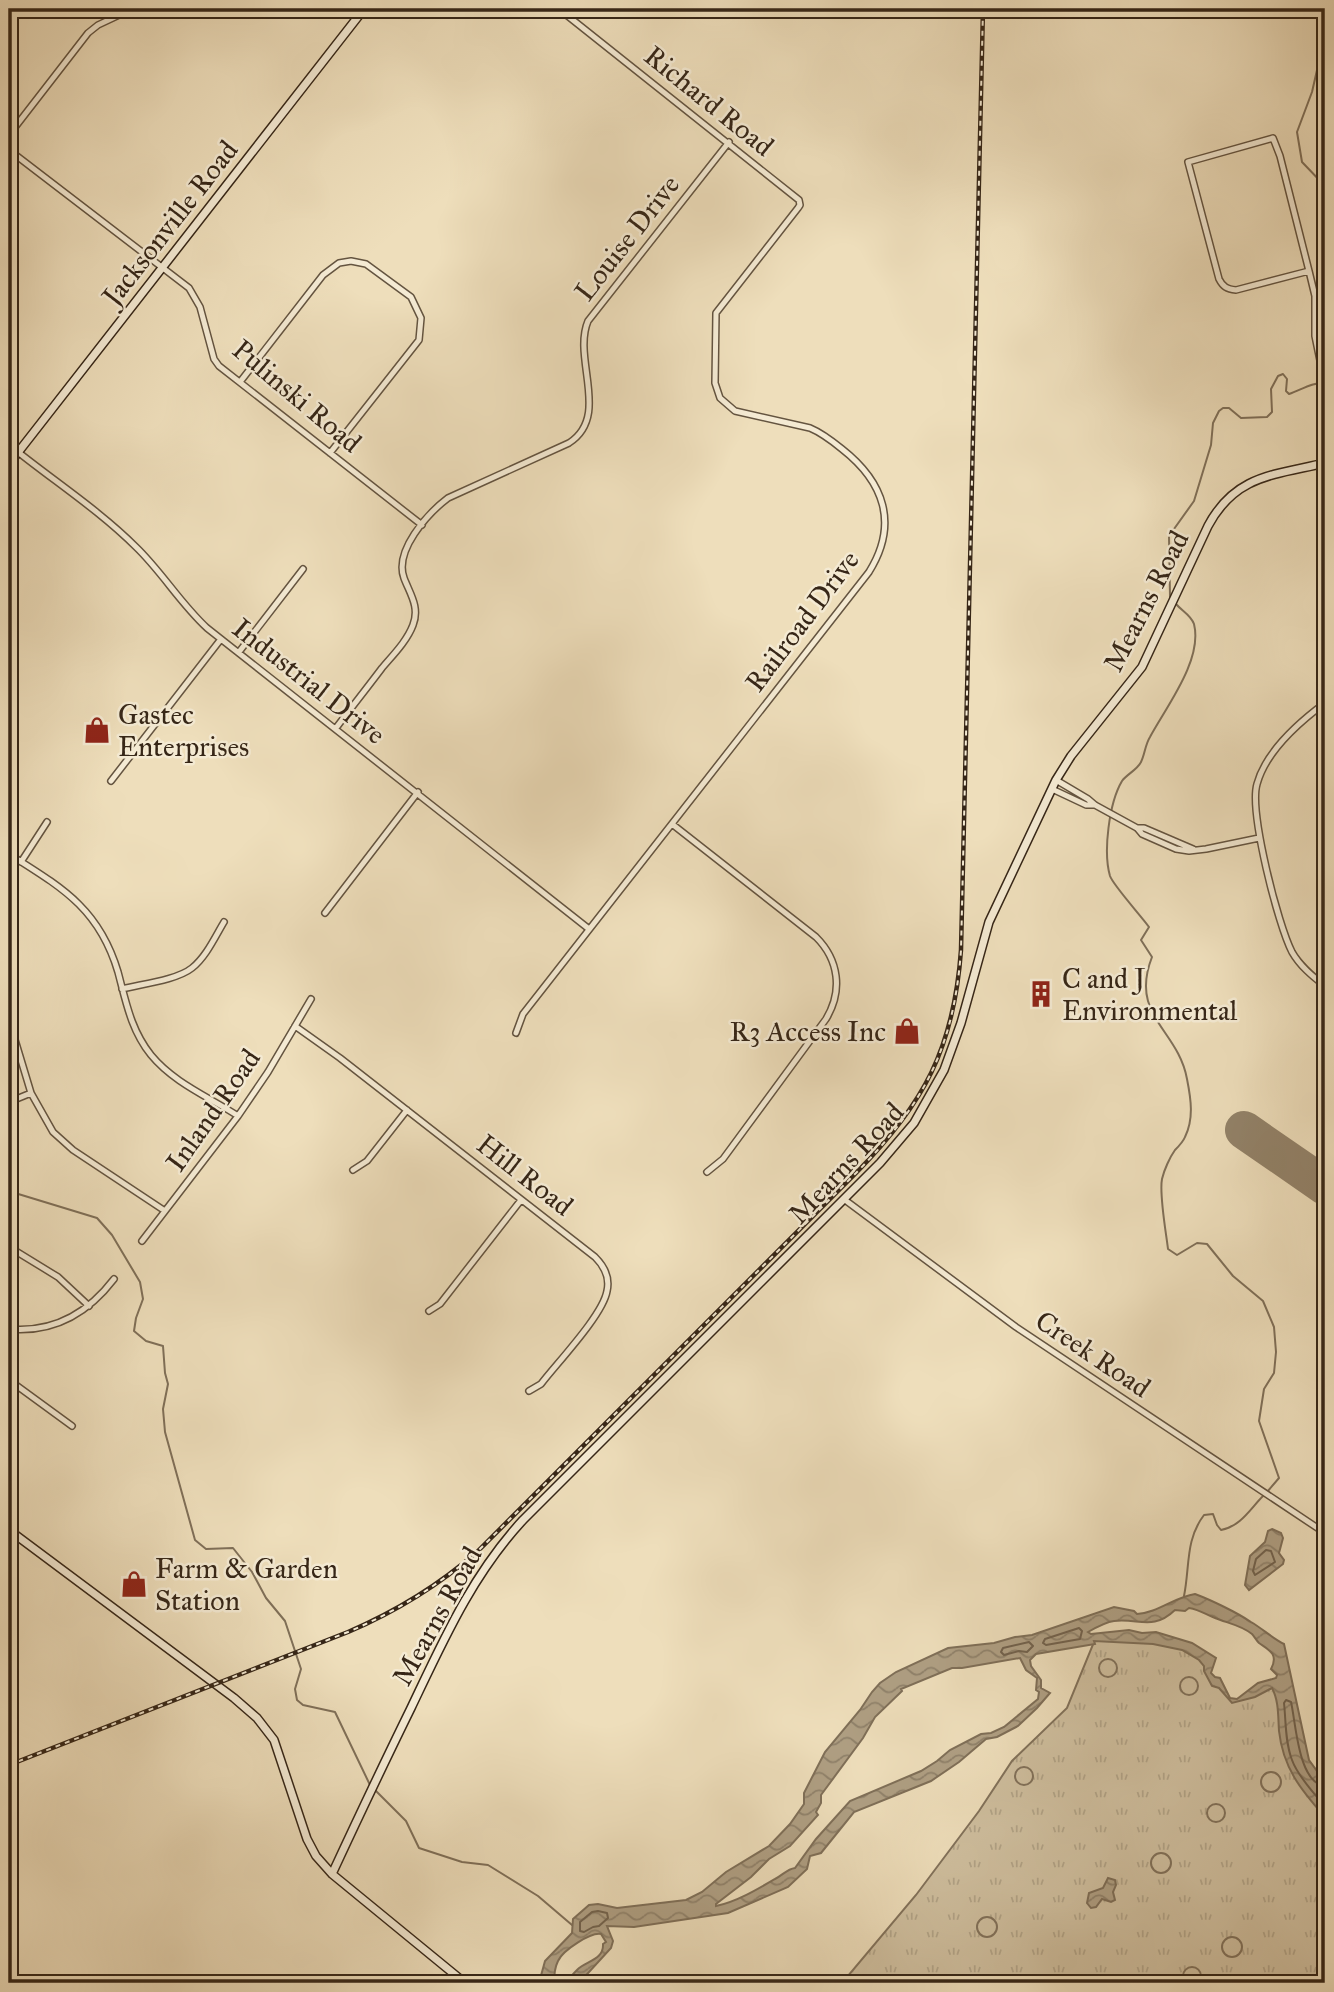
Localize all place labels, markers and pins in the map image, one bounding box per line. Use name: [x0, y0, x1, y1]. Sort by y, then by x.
place label: Gastec Enterprises: [118, 697, 249, 764]
shop icon: Gastec Enterprises: [82, 715, 112, 745]
place label: C and J Environmental: [1062, 961, 1238, 1028]
building icon: C and J Environmental: [1026, 979, 1056, 1009]
place label: R3 Access Inc: [730, 1014, 886, 1049]
shop icon: R3 Access Inc: [892, 1016, 922, 1046]
place label: Farm & Garden Station: [155, 1551, 338, 1618]
shop icon: Farm & Garden Station: [119, 1569, 149, 1599]

